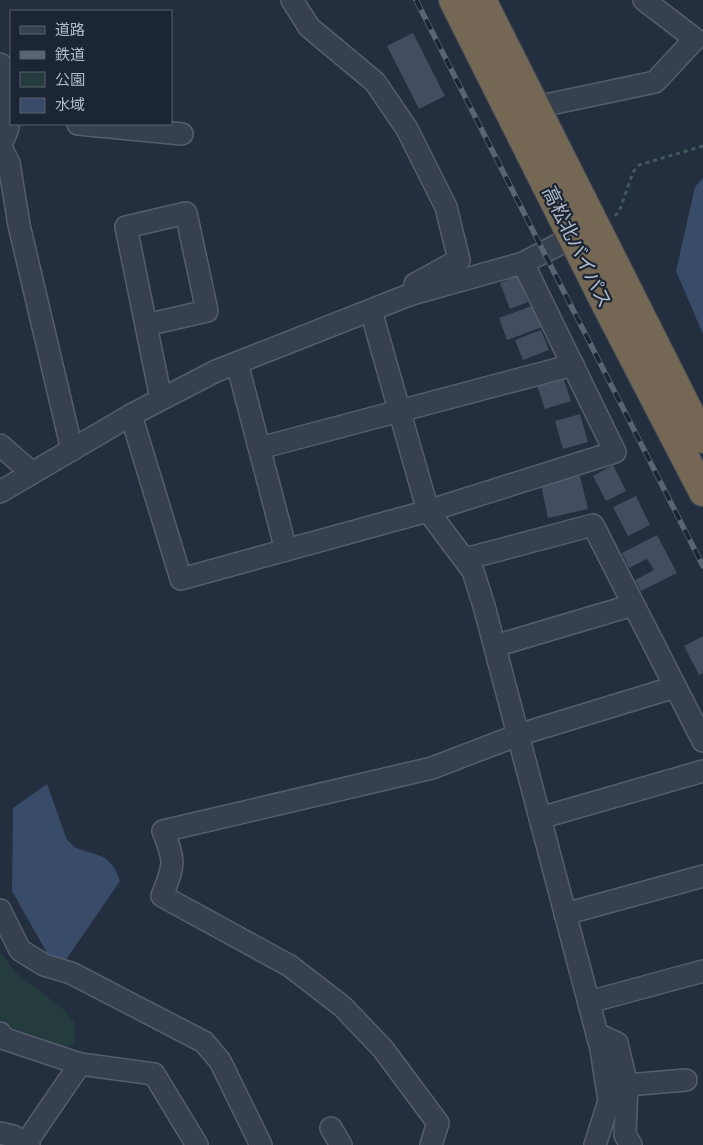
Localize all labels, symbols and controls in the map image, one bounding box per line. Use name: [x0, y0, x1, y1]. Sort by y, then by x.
legend: [10, 10, 172, 125]
text: 道路: [55, 20, 85, 39]
text: 鉄道: [55, 45, 85, 64]
text: 公園: [55, 70, 85, 89]
text: 水域: [55, 95, 85, 114]
street label: 高松北バイパス: [537, 182, 617, 312]

